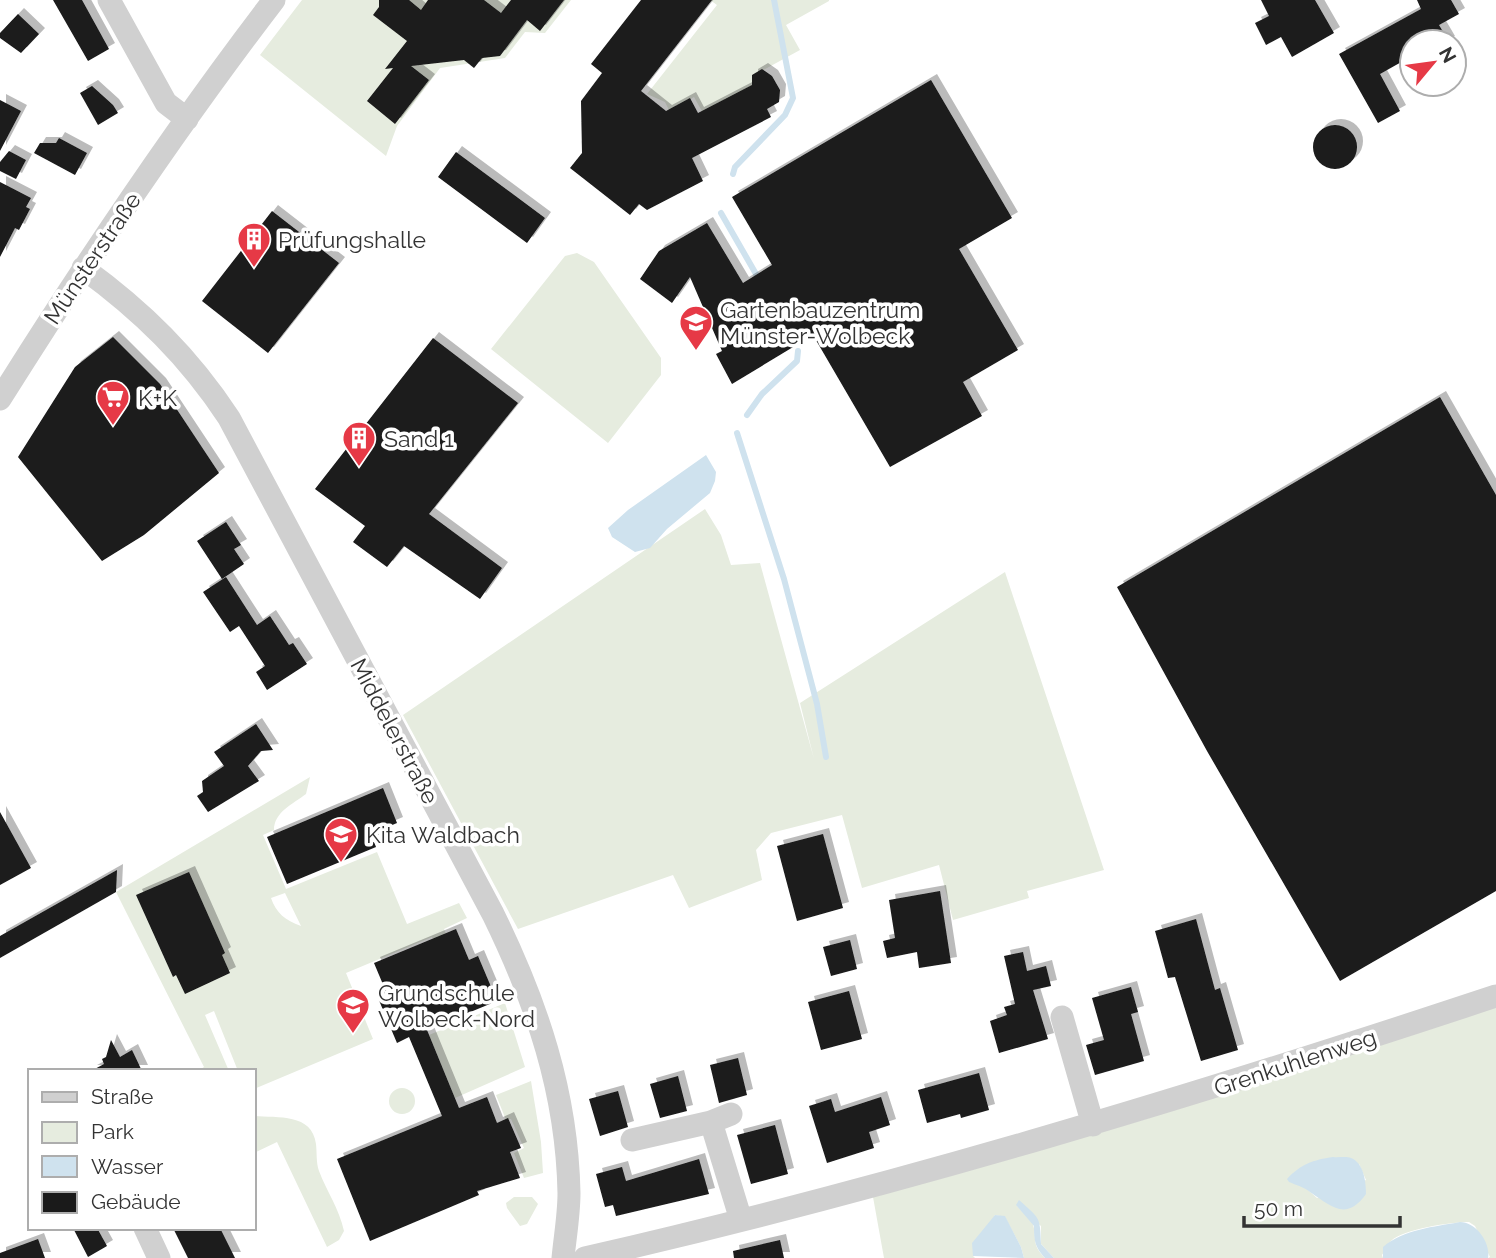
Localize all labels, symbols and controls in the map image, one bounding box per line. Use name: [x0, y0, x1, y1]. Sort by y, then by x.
north arrow: [1398, 28, 1468, 98]
text: N: [1435, 43, 1461, 66]
street label: Münsterstraße: [38, 187, 146, 329]
building icon: Prüfungshalle: [235, 220, 273, 269]
place label: Prüfungshalle: [278, 226, 426, 253]
place label: Gartenbauzentrum Münster-Wolbeck: [720, 296, 920, 349]
school or university icon: Gartenbauzentrum Münster-Wolbeck: [677, 303, 715, 352]
supermarket icon: K+K: [94, 378, 132, 427]
place label: K+K: [138, 384, 177, 411]
building icon: Sand 1: [340, 419, 378, 468]
place label: Sand 1: [384, 425, 454, 452]
street label: Middelerstraße: [345, 654, 445, 808]
school or university icon: Kita Waldbach: [322, 815, 360, 864]
place label: Kita Waldbach: [366, 821, 520, 848]
place label: Grundschule Wolbeck-Nord: [378, 979, 535, 1032]
school or university icon: Grundschule Wolbeck-Nord: [334, 986, 372, 1035]
street label: Grenkuhlenweg: [1210, 1023, 1380, 1101]
legend: [28, 1069, 256, 1230]
text: Straße: [91, 1084, 153, 1109]
text: Park: [91, 1119, 134, 1144]
text: Wasser: [91, 1154, 164, 1179]
scale bar: [1244, 1184, 1400, 1228]
text: Gebäude: [91, 1189, 181, 1214]
text: 50 m: [1254, 1196, 1303, 1221]

